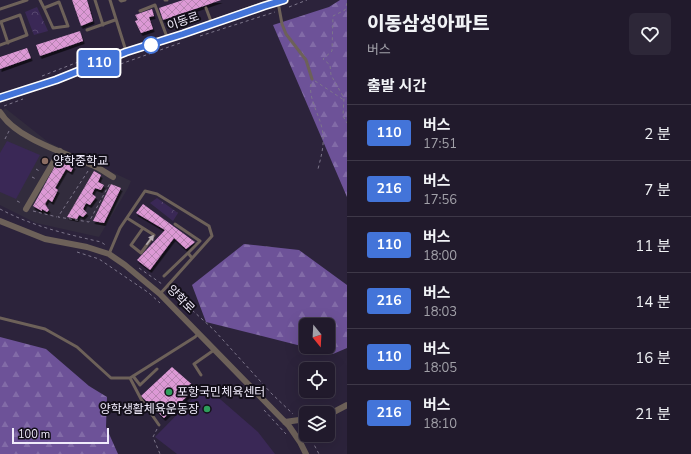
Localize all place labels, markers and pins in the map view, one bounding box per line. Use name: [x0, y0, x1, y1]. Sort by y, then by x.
unlabelled marker: [142, 36, 160, 54]
place label: 양학중학교: [53, 153, 108, 169]
marker: 양학중학교: [40, 156, 50, 166]
place label: 포항국민체육센터: [177, 384, 265, 400]
marker: 포항국민체육센터: [164, 387, 174, 397]
place label: 양학생활체육운동장: [100, 401, 199, 417]
marker: 양학생활체육운동장: [202, 404, 212, 414]

